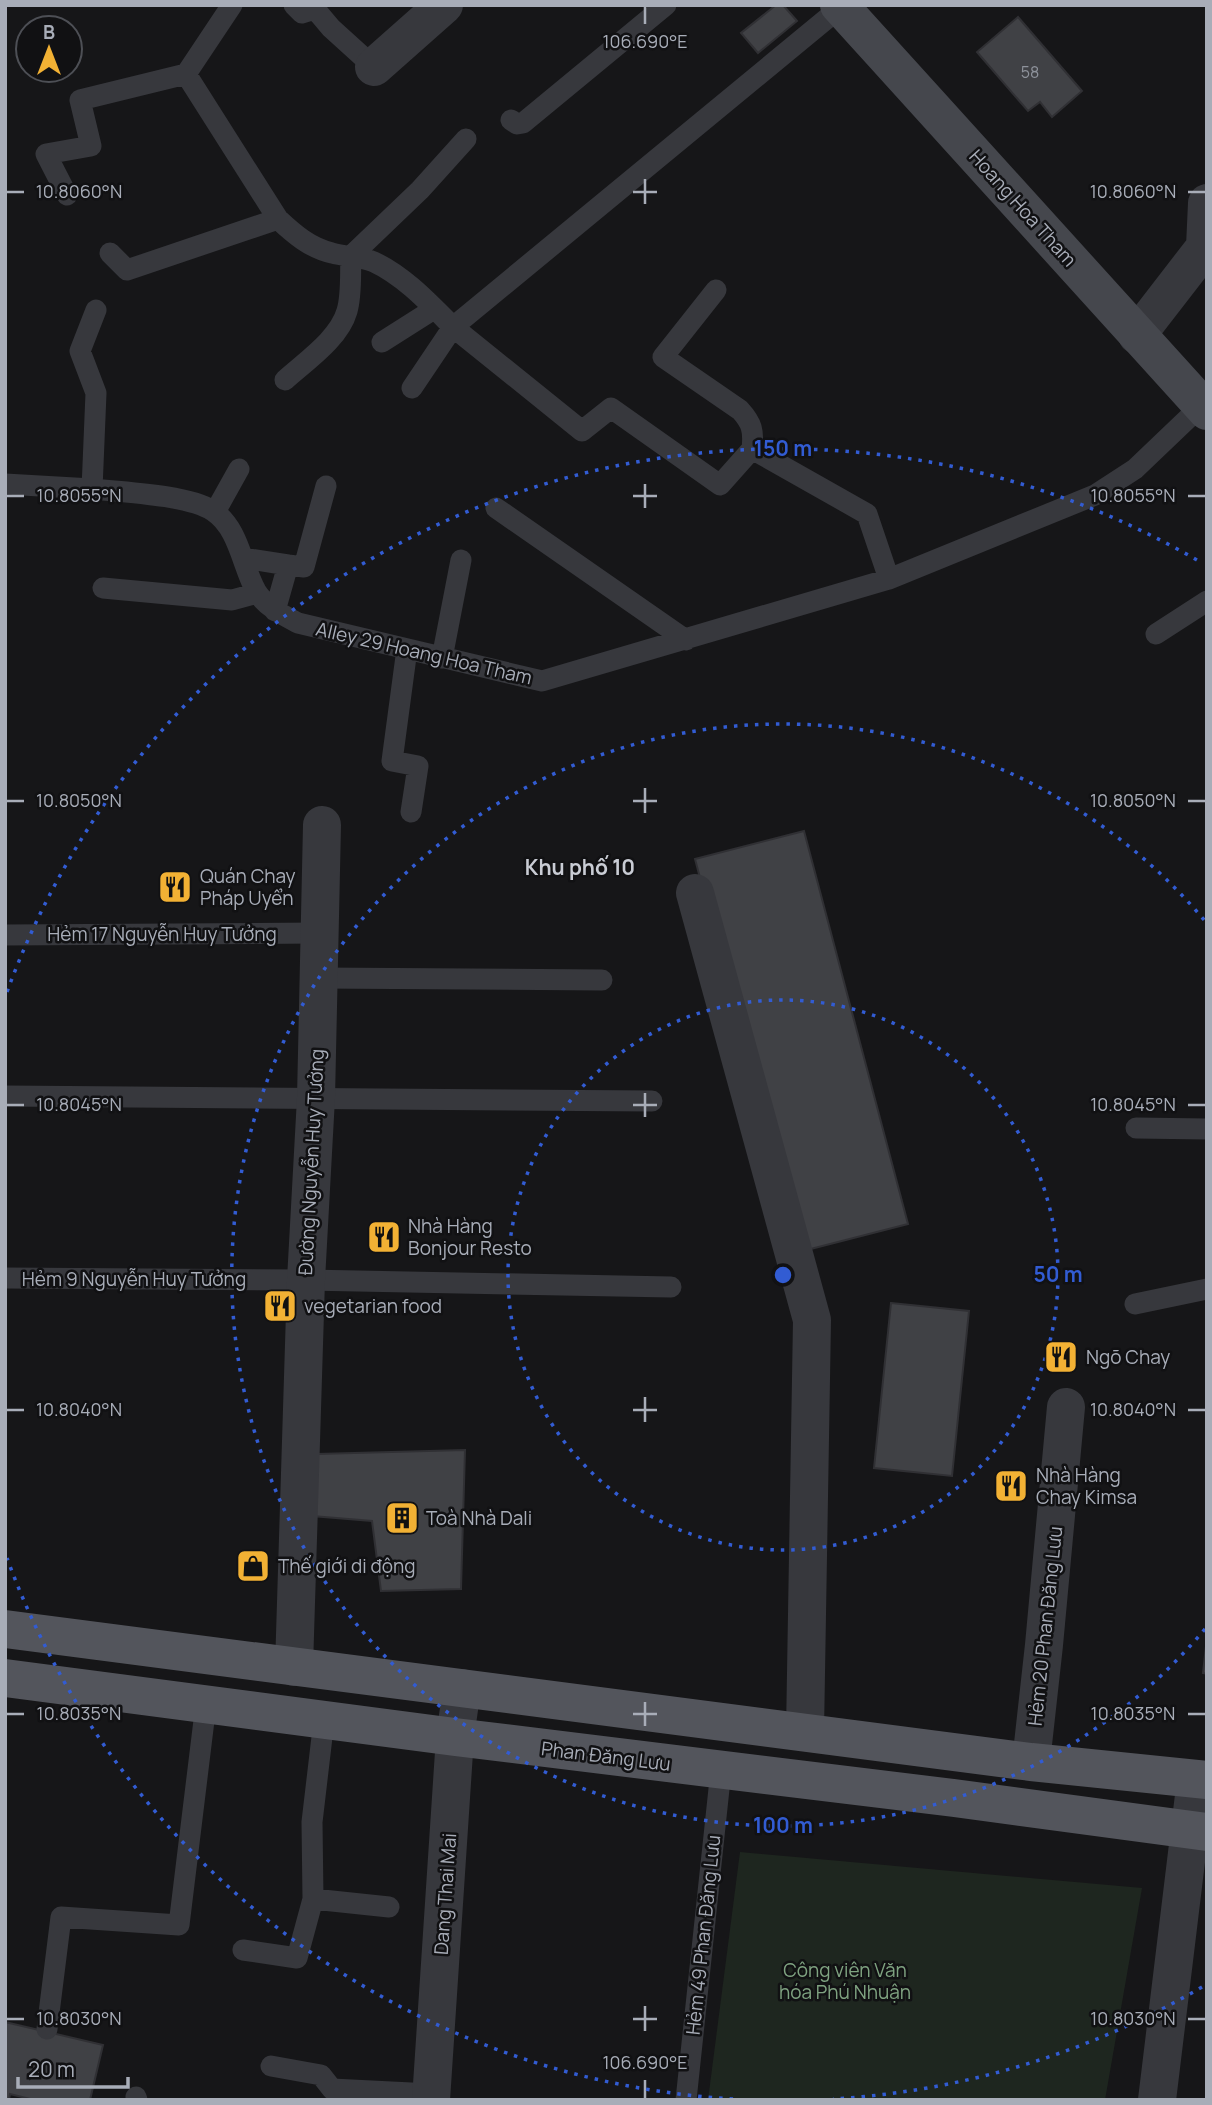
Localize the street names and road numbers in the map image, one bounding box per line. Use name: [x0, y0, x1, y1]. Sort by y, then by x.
street label: Hoang Hoa Tham: [963, 144, 1083, 272]
street label: Alley 29 Hoang Hoa Tham: [313, 615, 535, 691]
street label: Hẻm 17 Nguyễn Huy Tưởng: [47, 921, 277, 947]
street label: Đường Nguyễn Huy Tưởng: [292, 1048, 330, 1276]
street label: Hẻm 9 Nguyễn Huy Tưởng: [22, 1266, 246, 1292]
street label: Hẻm 20 Phan Đăng Lưu: [1022, 1525, 1068, 1727]
street label: Phan Đăng Lưu: [540, 1735, 672, 1777]
street label: Dang Thai Mai: [428, 1832, 462, 1956]
street label: Hẻm 49 Phan Đăng Lưu: [680, 1834, 726, 2036]

